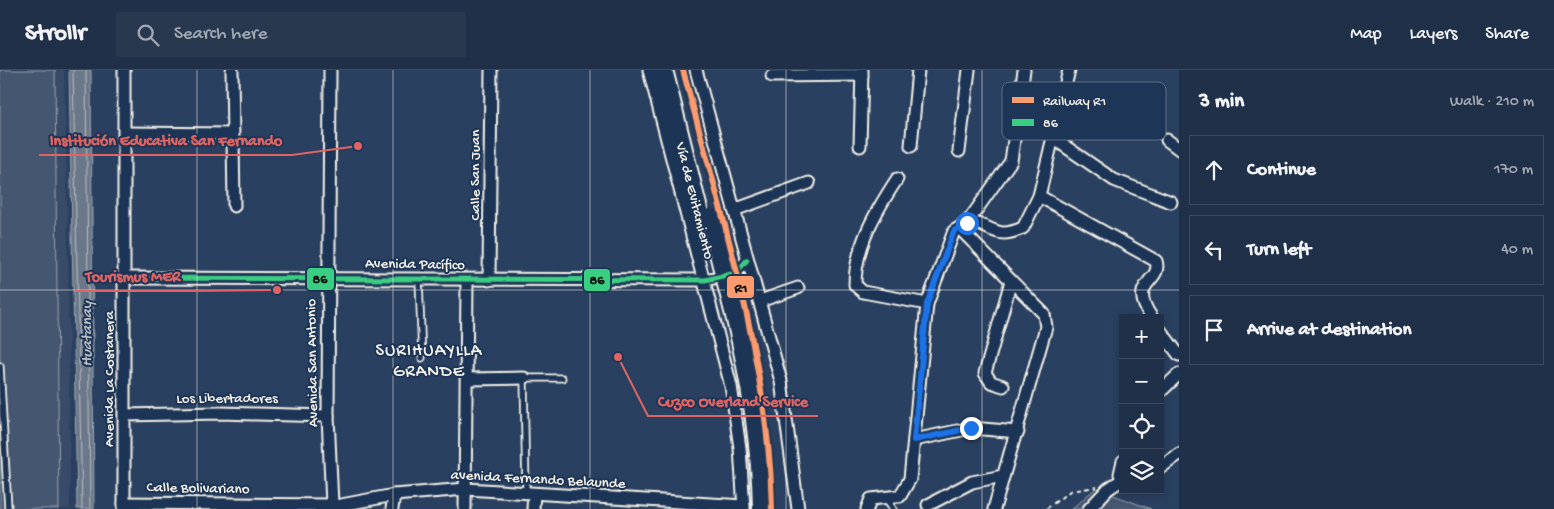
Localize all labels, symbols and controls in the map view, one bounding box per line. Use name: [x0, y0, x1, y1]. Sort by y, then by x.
search box: [116, 12, 466, 57]
text: Strollr: [25, 20, 86, 49]
icon: search: [134, 21, 162, 49]
text: Search here: [174, 23, 268, 46]
text: Map: [1350, 24, 1382, 45]
text: Layers: [1410, 24, 1457, 45]
text: Share: [1485, 24, 1529, 45]
legend: [1002, 82, 1166, 140]
text: 3 min: [1199, 90, 1244, 115]
text: Walk · 210 m: [1450, 93, 1534, 112]
text: Railway R1: [1043, 94, 1106, 111]
text: 86: [1043, 116, 1059, 133]
callout: Institución Educativa San Fernando: [39, 124, 292, 155]
street label: Calle San Juan: [467, 130, 485, 220]
text: Institución Educativa San Fernando: [50, 133, 283, 152]
street label: Vía de Evitamiento: [671, 140, 717, 262]
icon: ahead: [1200, 156, 1228, 184]
text: Continue: [1247, 159, 1316, 182]
text: 170 m: [1494, 161, 1533, 180]
route start: [956, 212, 979, 235]
icon: left: [1200, 236, 1228, 264]
text: Turn left: [1247, 239, 1311, 262]
text: 40 m: [1501, 241, 1533, 260]
street label: Avenida Pacífico: [365, 255, 465, 275]
callout: Tourismus MER: [75, 260, 190, 291]
line badge: 86: [306, 267, 335, 291]
line badge: 86: [583, 268, 611, 292]
text: Tourismus MER: [84, 269, 182, 288]
text: 86: [313, 272, 328, 289]
text: 86: [590, 273, 605, 290]
line badge: R1: [726, 275, 755, 299]
text: R1: [734, 281, 748, 298]
street label: Avenida San Antonio: [303, 299, 323, 427]
water label: Huatanay: [79, 300, 98, 367]
street label: Avenida La Costanera: [101, 310, 119, 447]
map controls: [1119, 314, 1164, 494]
button: +: [1119, 314, 1164, 359]
icon: arrive: [1200, 316, 1228, 344]
text: Arrive at destination: [1247, 319, 1411, 342]
district label: SURIHUAYLLA GRANDE: [376, 341, 483, 383]
button: −: [1119, 359, 1164, 404]
callout: Cuzco Overland Service: [648, 385, 818, 416]
street label: Los Libertadores: [176, 390, 278, 408]
text: Cuzco Overland Service: [657, 394, 809, 413]
button: locate: [1119, 404, 1164, 449]
route end: [960, 417, 983, 440]
button: layers: [1119, 449, 1164, 494]
street label: avenida Fernando Belaunde: [450, 466, 626, 494]
street label: Calle Bolivariano: [146, 479, 250, 499]

